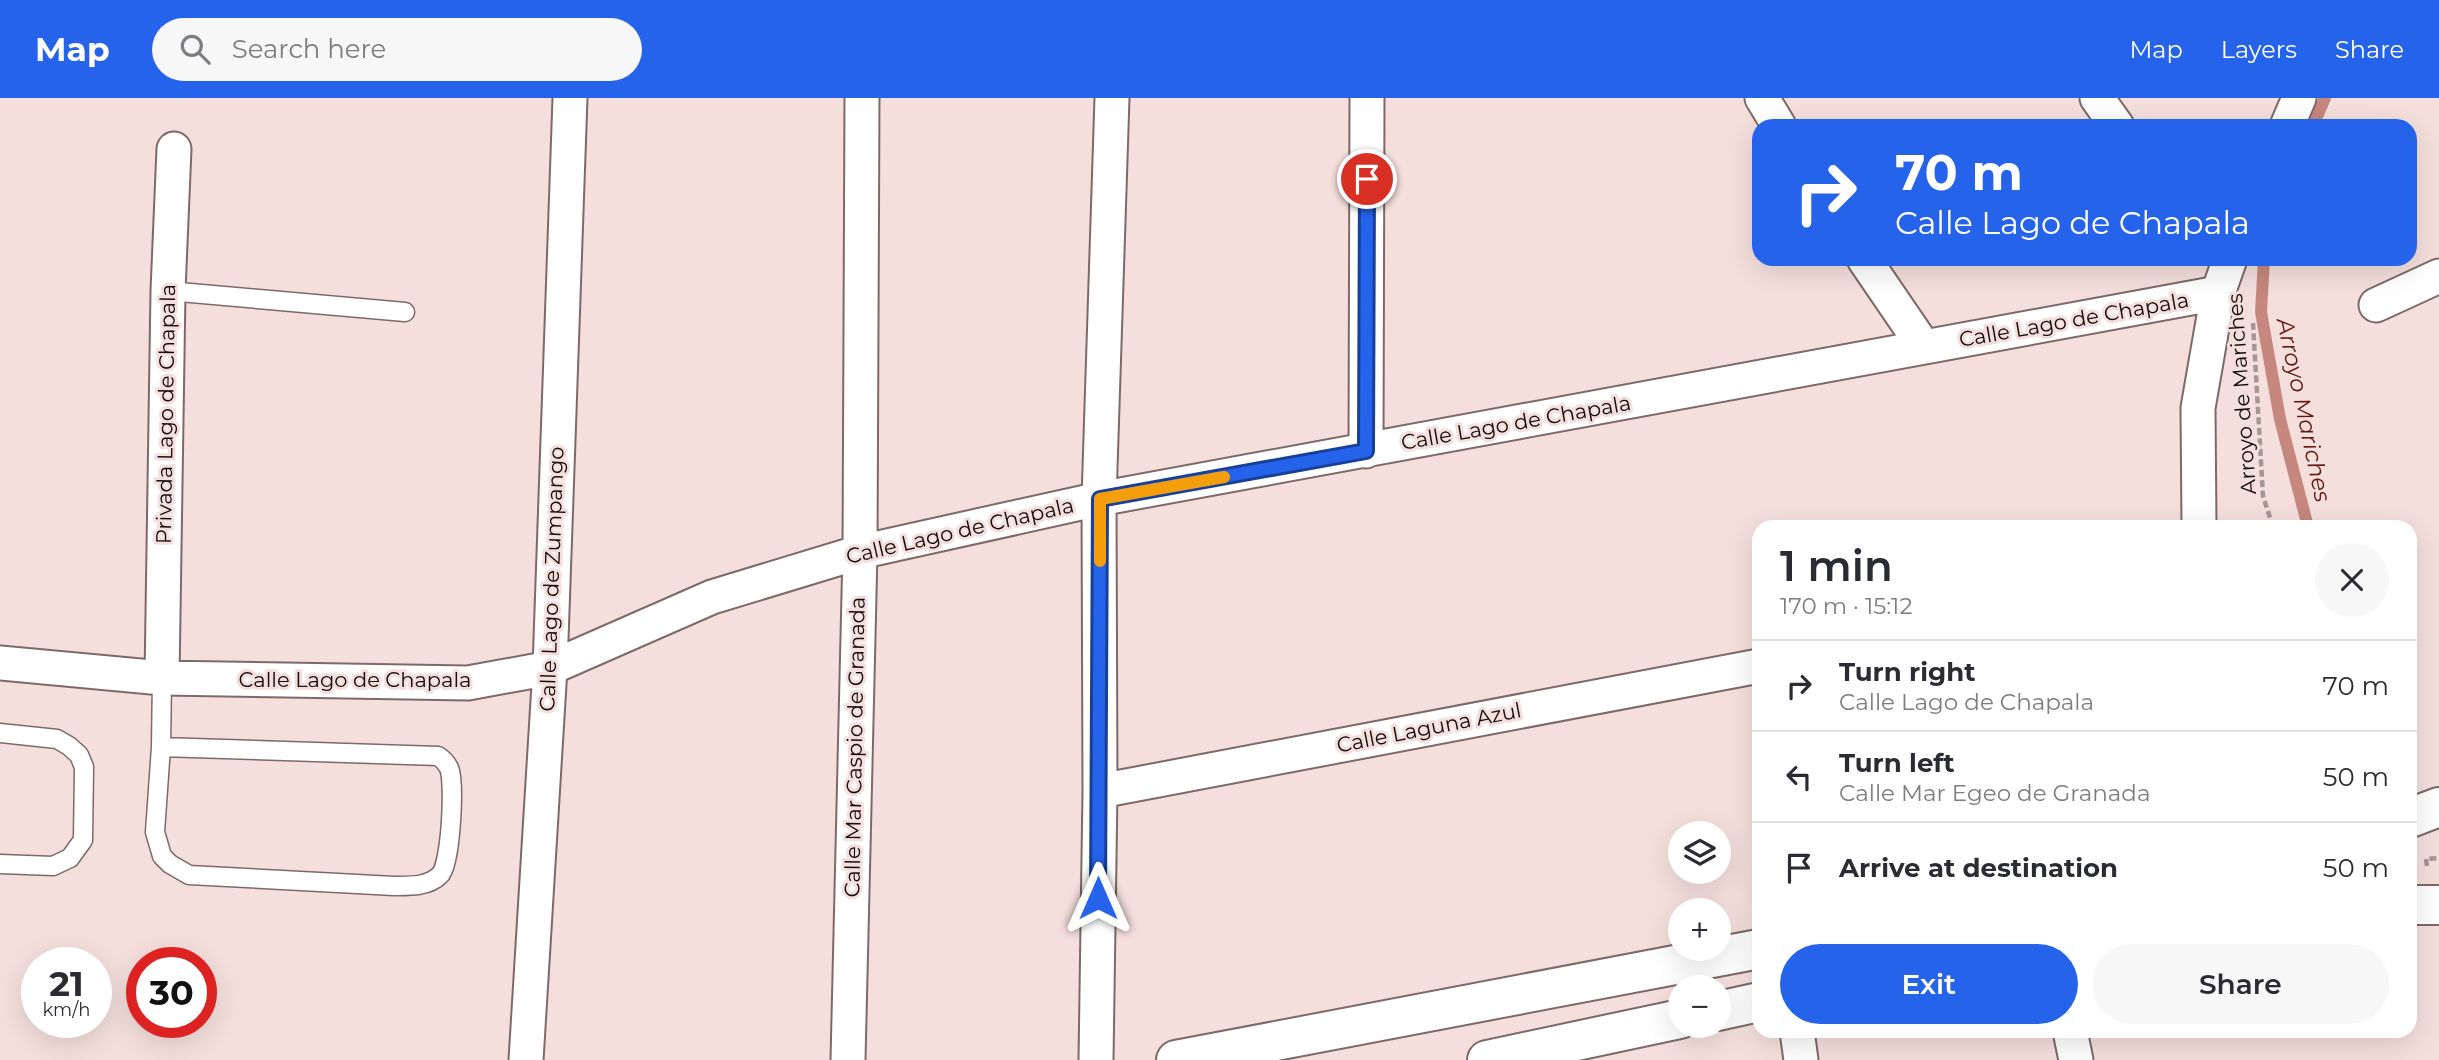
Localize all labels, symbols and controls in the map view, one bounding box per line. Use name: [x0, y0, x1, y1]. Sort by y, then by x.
search box: [152, 18, 642, 81]
text: Map: [35, 29, 110, 69]
icon: search: [176, 30, 214, 68]
text: Search here: [232, 33, 386, 65]
text: Map: [2129, 35, 2183, 64]
text: Layers: [2221, 35, 2297, 64]
text: Share: [2335, 35, 2404, 64]
text: 70 m: [1895, 143, 2023, 202]
icon: right: [1780, 147, 1871, 238]
pin: [1337, 149, 1397, 209]
icon: arrive: [1348, 160, 1386, 198]
text: Calle Lago de Chapala: [1895, 203, 2250, 242]
street label: Privada Lago de Chapala: [151, 284, 180, 544]
street label: Calle Lago de Chapala: [1957, 287, 2191, 352]
street label: Arroyo de Mariches: [2222, 293, 2261, 495]
water label: Arroyo Mariches: [2270, 314, 2337, 505]
street label: Calle Lago de Chapala: [1399, 390, 1633, 455]
street label: Calle Lago de Zumpango: [534, 446, 569, 712]
street label: Calle Lago de Chapala: [844, 492, 1076, 569]
text: 1 min: [1780, 540, 1893, 592]
button: close: [2315, 543, 2389, 617]
text: 170 m · 15:12: [1780, 592, 1912, 620]
street label: Calle Mar Caspio de Granada: [839, 596, 870, 898]
text: Turn right: [1839, 656, 1975, 688]
street label: Calle Lago de Chapala: [239, 667, 471, 692]
icon: right: [1780, 667, 1818, 705]
text: 70 m: [2323, 670, 2389, 702]
text: Calle Lago de Chapala: [1839, 688, 2094, 716]
street label: Calle Laguna Azul: [1334, 697, 1523, 758]
text: Turn left: [1839, 747, 1955, 779]
icon: left: [1780, 758, 1818, 796]
text: 50 m: [2323, 761, 2389, 793]
text: Calle Mar Egeo de Granada: [1839, 779, 2151, 807]
map controls: [1668, 821, 1731, 1038]
button: layers: [1668, 821, 1731, 884]
icon: arrive: [1780, 849, 1818, 887]
text: Arrive at destination: [1839, 852, 2118, 884]
text: 50 m: [2323, 852, 2389, 884]
position arrow: [1061, 861, 1135, 935]
button: +: [1668, 898, 1731, 961]
button: Exit: [1780, 944, 2078, 1024]
button: Share: [2092, 944, 2389, 1024]
speed limit sign: 30: [126, 947, 217, 1038]
text: 21: [49, 962, 84, 1005]
button: −: [1668, 975, 1731, 1038]
text: km/h: [42, 999, 91, 1021]

